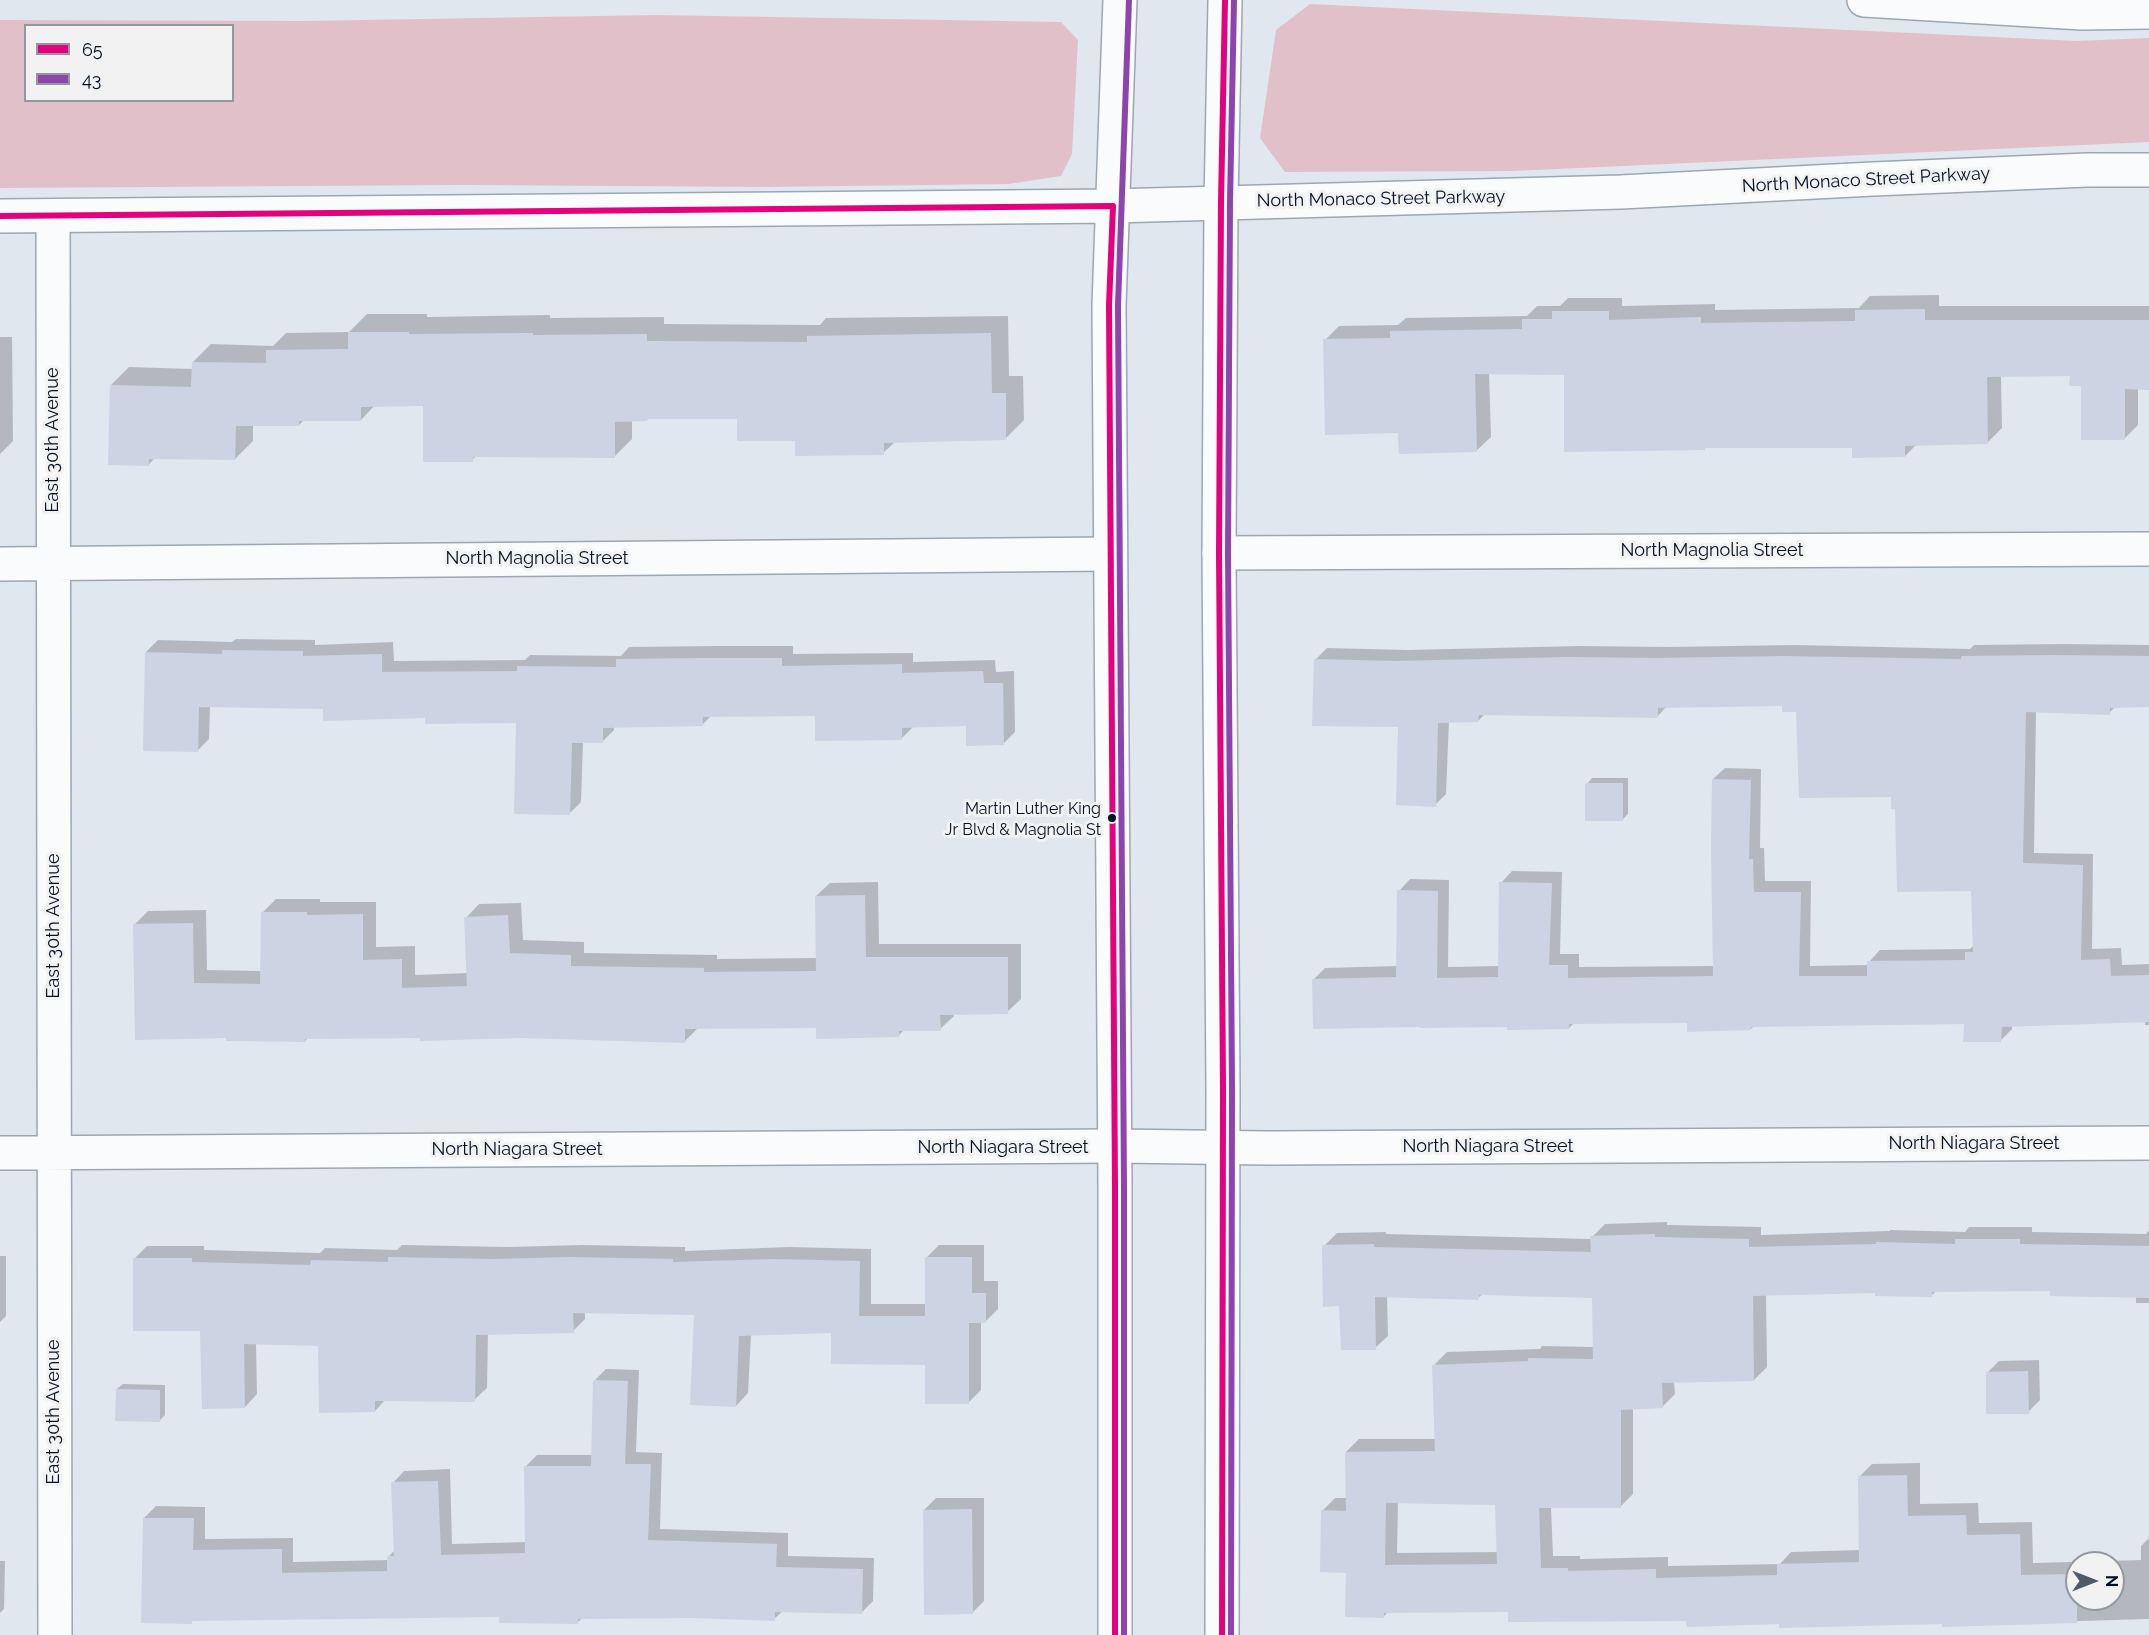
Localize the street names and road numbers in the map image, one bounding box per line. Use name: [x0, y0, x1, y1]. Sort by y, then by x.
street label: North Monaco Street Parkway: [1741, 163, 1991, 197]
street label: North Monaco Street Parkway: [1257, 186, 1505, 212]
street label: East 30th Avenue: [42, 368, 64, 512]
street label: North Magnolia Street: [1621, 540, 1803, 562]
street label: North Magnolia Street: [446, 548, 628, 570]
street label: East 30th Avenue: [43, 854, 65, 998]
street label: North Niagara Street: [1888, 1133, 2060, 1155]
street label: North Niagara Street: [1402, 1136, 1574, 1158]
street label: North Niagara Street: [917, 1137, 1089, 1159]
street label: North Niagara Street: [431, 1139, 603, 1161]
street label: East 30th Avenue: [43, 1340, 65, 1484]

